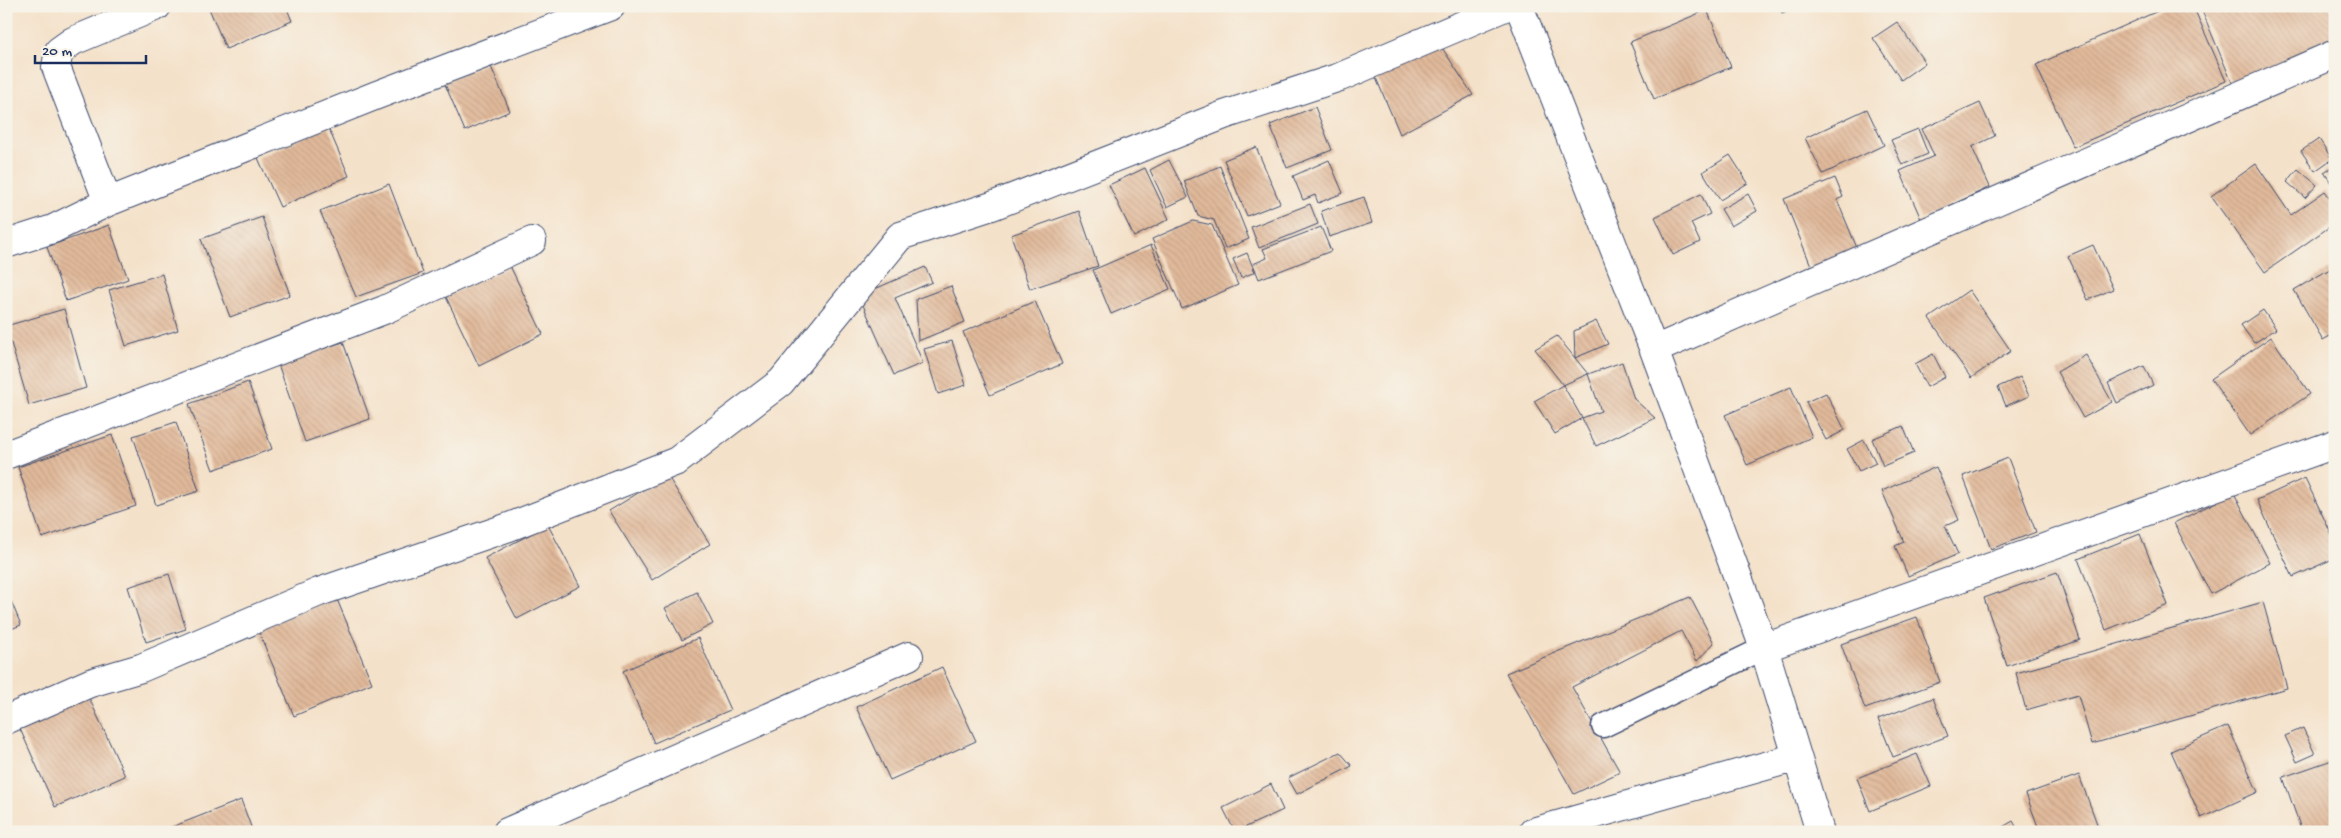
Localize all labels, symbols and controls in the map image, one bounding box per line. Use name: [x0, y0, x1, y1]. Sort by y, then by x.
scale bar: [35, 32, 146, 64]
text: 20 m: [42, 43, 72, 61]

